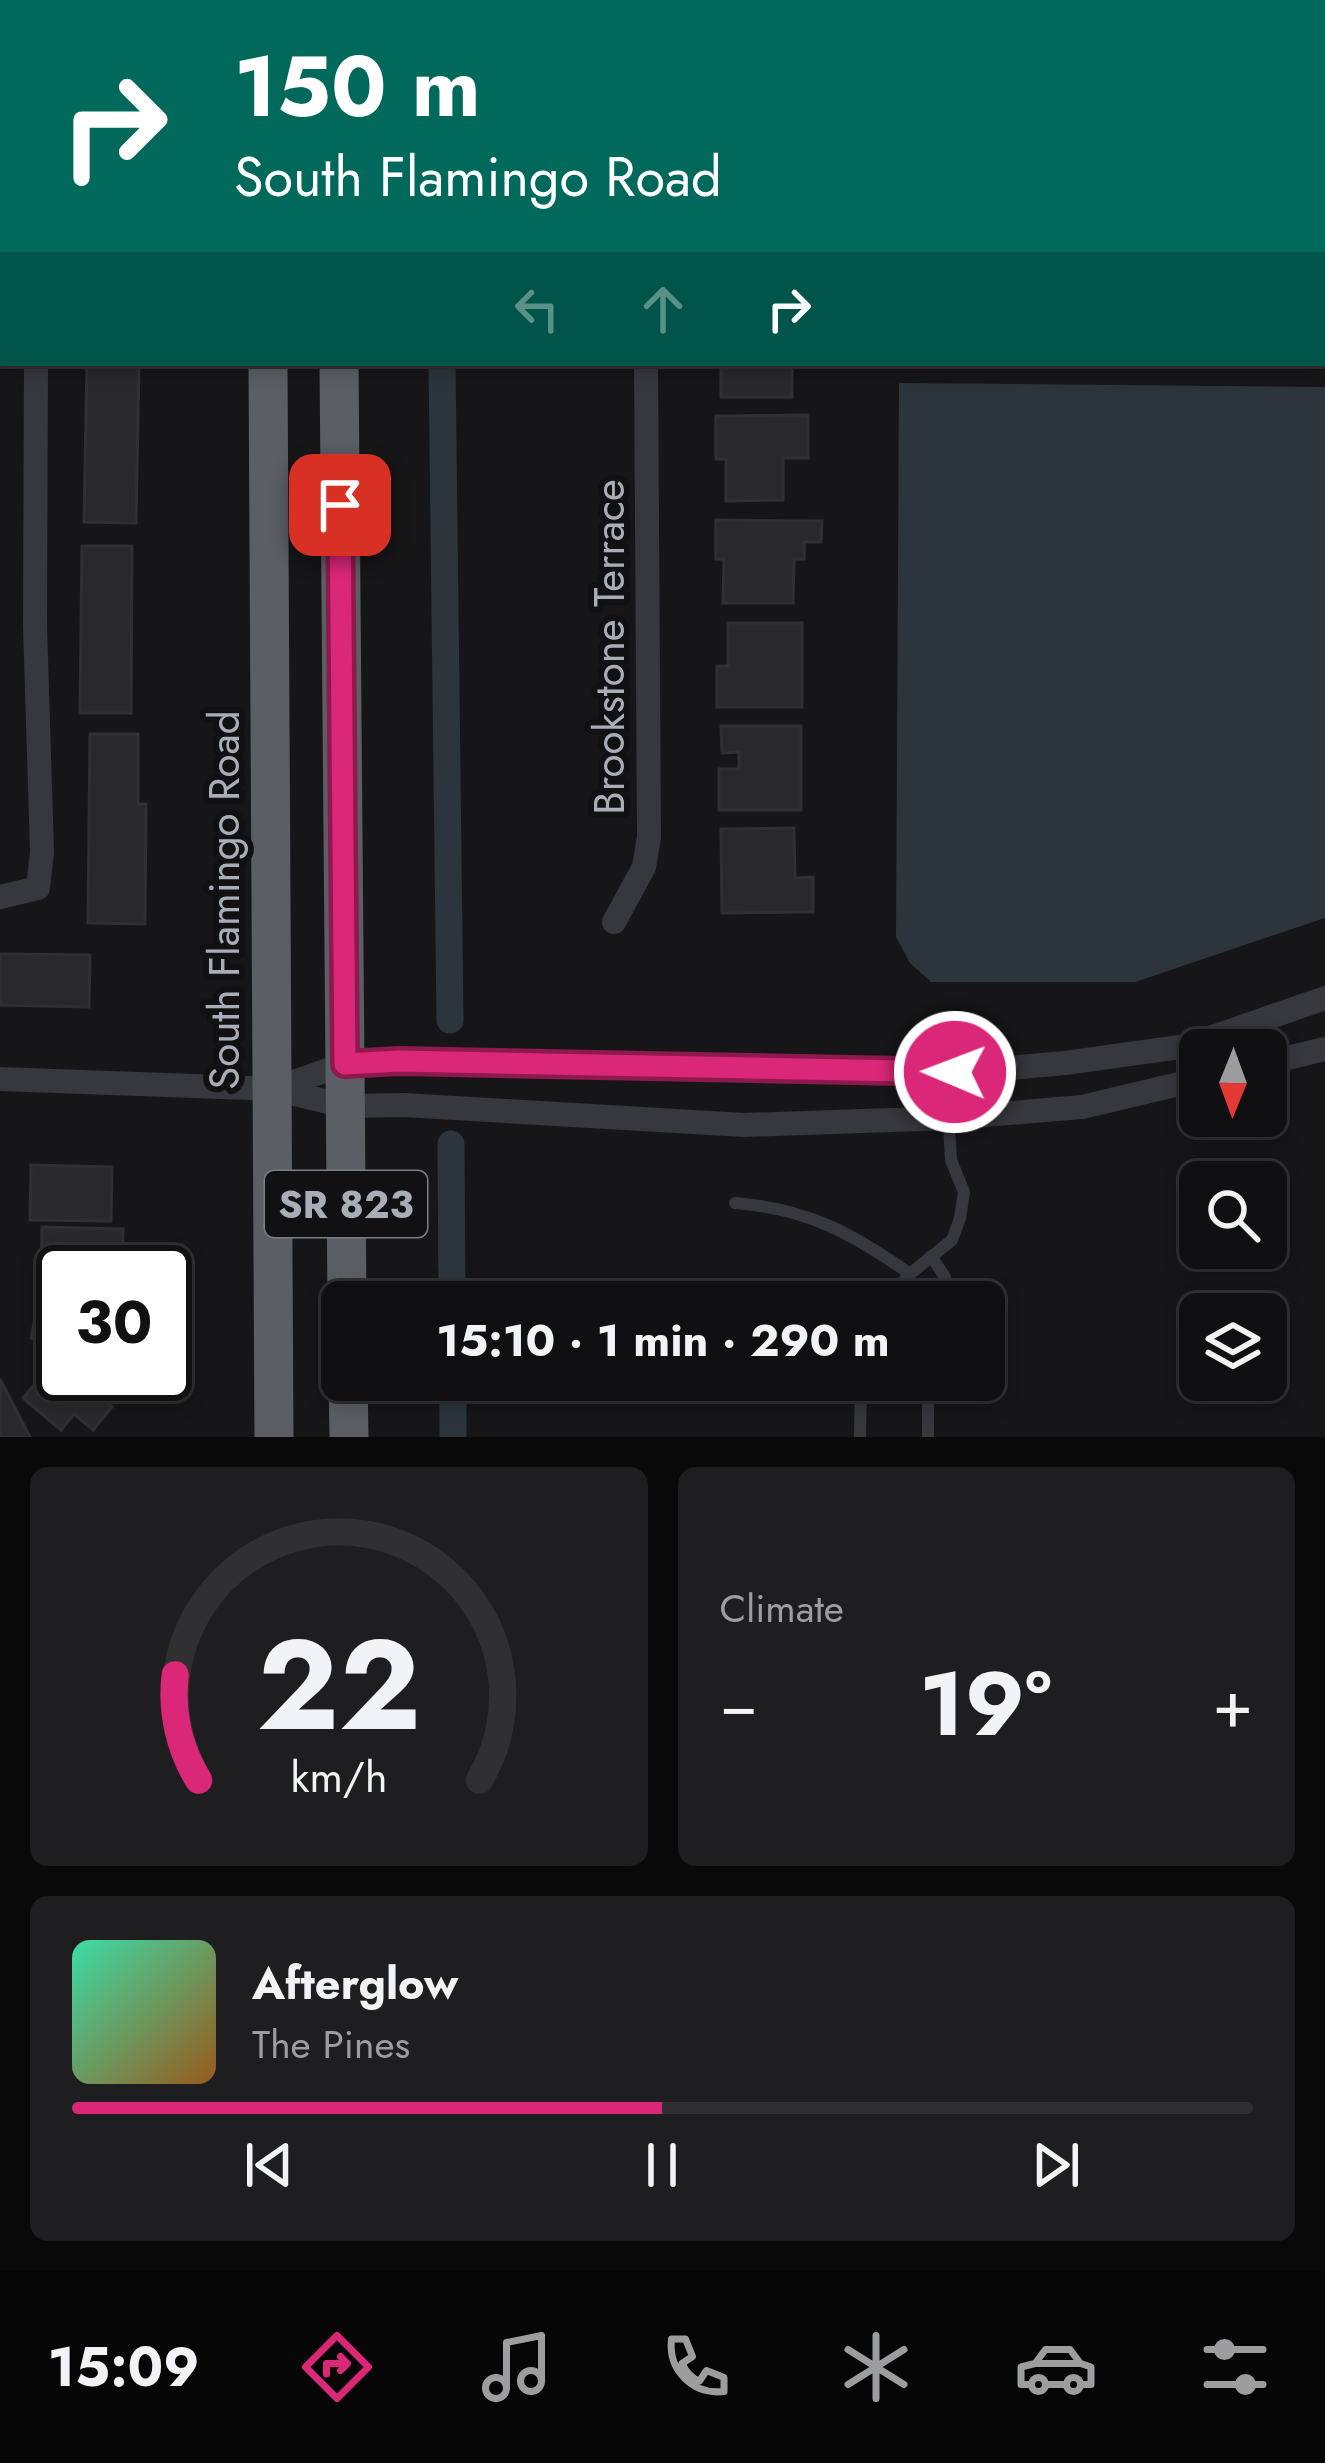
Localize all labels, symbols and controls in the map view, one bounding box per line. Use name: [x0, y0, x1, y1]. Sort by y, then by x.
text: 150 m: [234, 26, 481, 148]
icon: right: [36, 48, 192, 204]
text: South Flamingo Road: [234, 138, 722, 216]
icon: left: [504, 276, 570, 342]
icon: ahead: [630, 276, 696, 342]
icon: right: [756, 276, 822, 342]
pin: [289, 454, 391, 556]
icon: arrive: [307, 472, 373, 538]
street label: Brookstone Terrace: [579, 479, 640, 815]
street label: South Flamingo Road: [194, 710, 255, 1090]
position arrow: [892, 1009, 1018, 1135]
north arrow: [1179, 1029, 1287, 1137]
map controls: [1179, 1029, 1287, 1401]
button: search: [1179, 1161, 1287, 1269]
road number: SR 823: [265, 1171, 427, 1237]
speed limit sign: 30: [36, 1245, 192, 1401]
button: layers: [1179, 1293, 1287, 1401]
text: 15:10 · 1 min · 290 m: [436, 1308, 890, 1373]
text: Climate: [720, 1580, 844, 1637]
text: 22: [257, 1595, 421, 1776]
text: 19°: [919, 1639, 1052, 1769]
text: −: [720, 1656, 758, 1752]
text: +: [1212, 1656, 1253, 1752]
text: km/h: [290, 1745, 387, 1807]
text: Afterglow: [252, 1951, 458, 2016]
text: The Pines: [252, 2016, 410, 2073]
icon: previous: [236, 2132, 302, 2198]
icon: pause: [629, 2132, 695, 2198]
icon: next: [1023, 2132, 1089, 2198]
icon: directions: [295, 2325, 379, 2409]
icon: music: [475, 2325, 559, 2409]
icon: phone: [654, 2325, 738, 2409]
icon: climate: [834, 2325, 918, 2409]
icon: car: [1014, 2325, 1098, 2409]
icon: filters: [1193, 2325, 1277, 2409]
text: 15:09: [48, 2328, 199, 2406]

